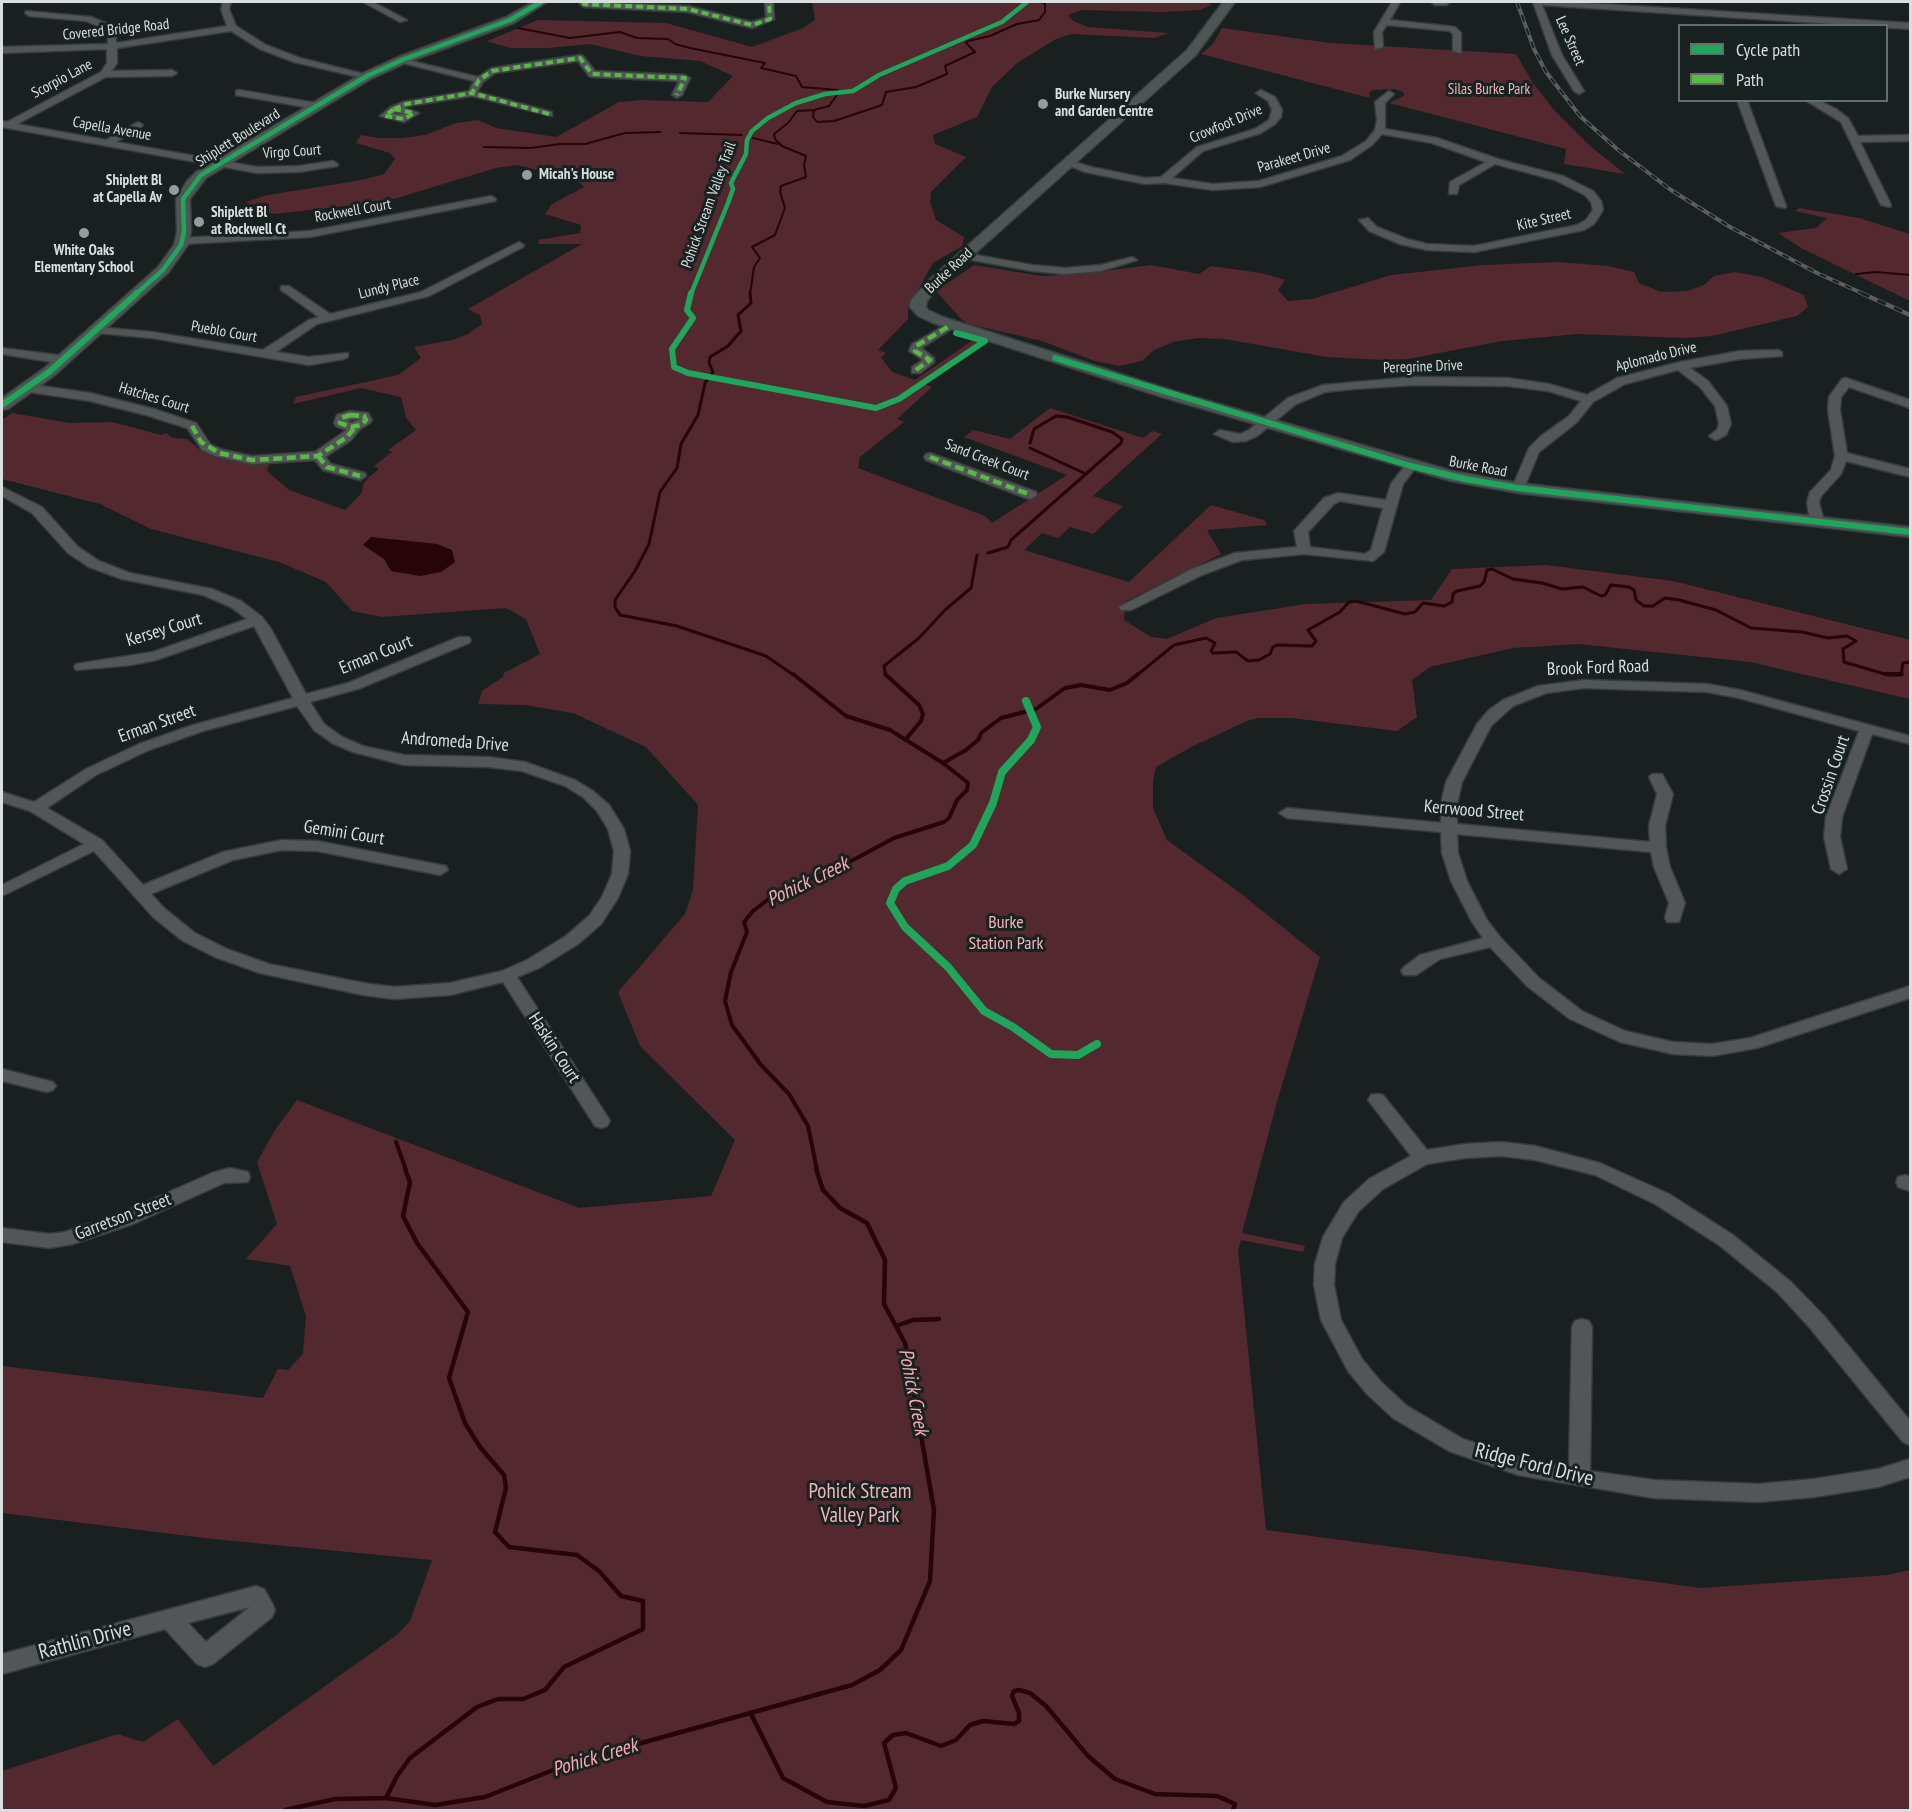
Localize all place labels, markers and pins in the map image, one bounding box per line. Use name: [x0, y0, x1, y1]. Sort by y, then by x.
place label: Burke Nursery and Garden Centre: [1055, 86, 1153, 121]
marker: Burke Nursery and Garden Centre: [1036, 97, 1050, 111]
place label: Micah's House: [539, 166, 614, 184]
marker: Micah's House: [520, 168, 534, 182]
place label: Shiplett Bl at Capella Av: [93, 172, 162, 207]
marker: Shiplett Bl at Capella Av: [167, 183, 181, 197]
place label: Shiplett Bl at Rockwell Ct: [211, 204, 286, 239]
marker: Shiplett Bl at Rockwell Ct: [192, 215, 206, 229]
marker: White Oaks Elementary School: [77, 226, 91, 240]
place label: White Oaks Elementary School: [34, 242, 134, 277]

